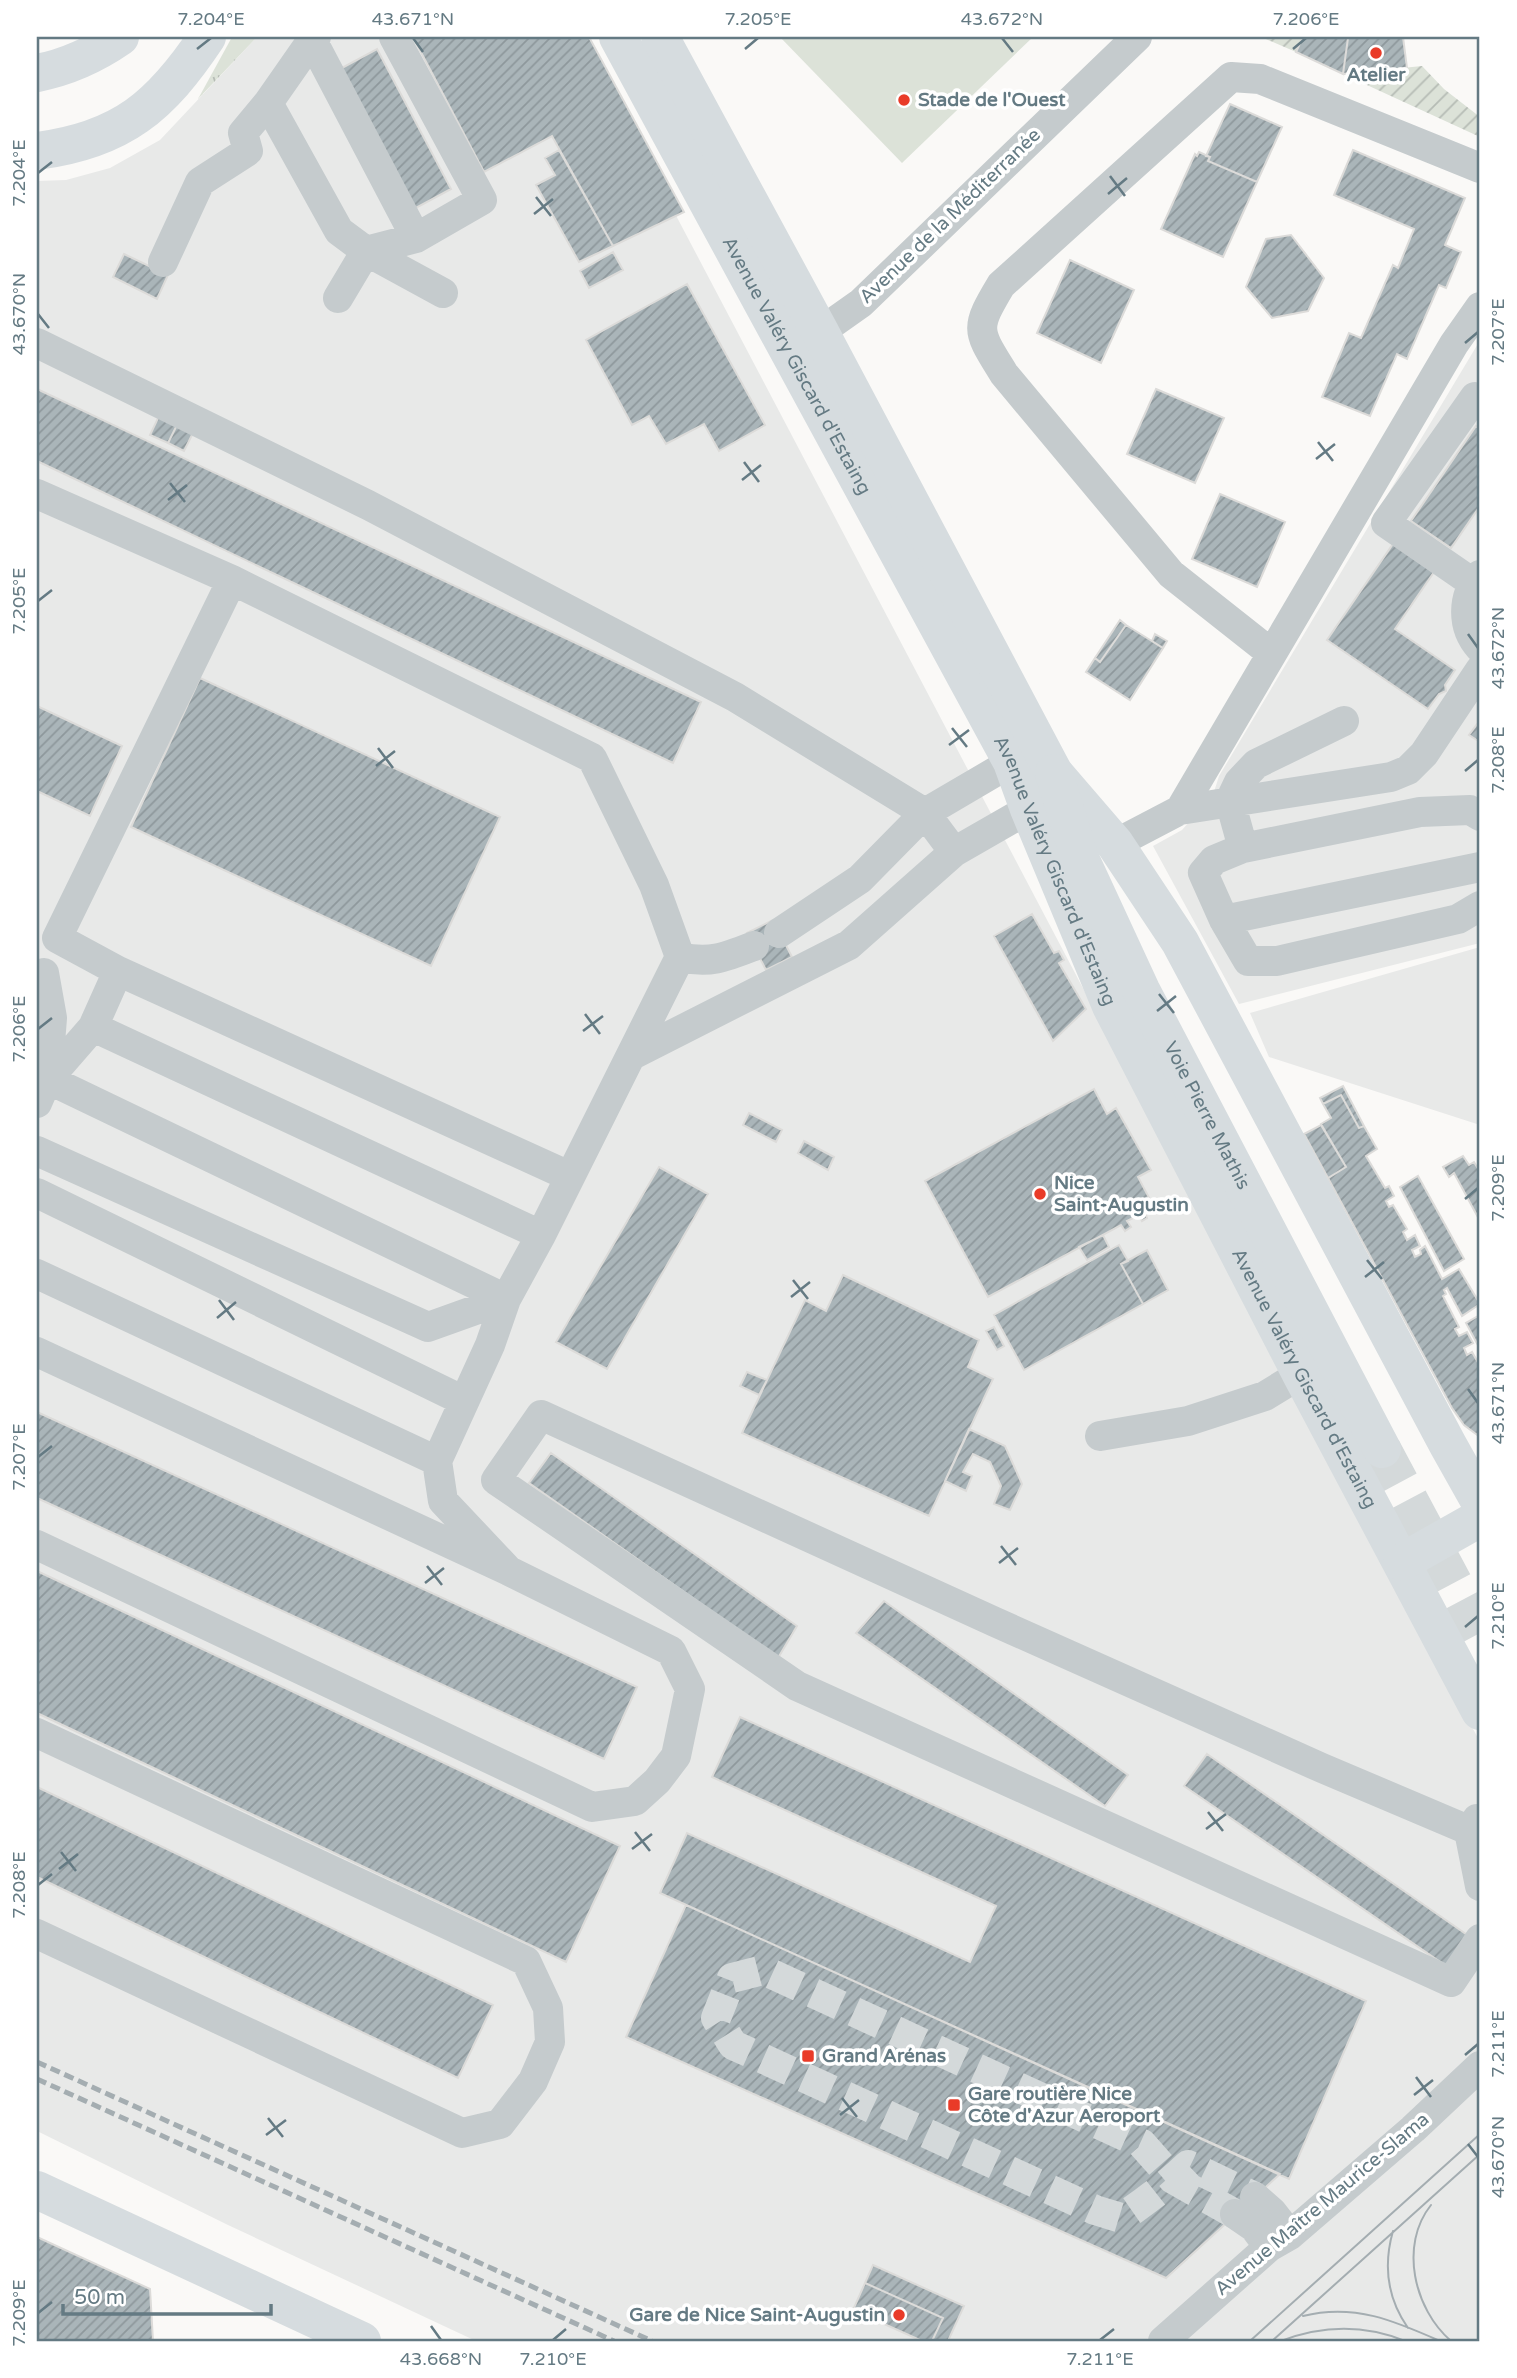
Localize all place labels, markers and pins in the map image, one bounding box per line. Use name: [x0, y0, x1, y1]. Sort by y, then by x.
marker: Atelier: [1368, 45, 1384, 61]
place label: Atelier: [1346, 64, 1406, 86]
place label: Stade de l'Ouest: [918, 89, 1066, 111]
marker: Stade de l'Ouest: [896, 92, 912, 108]
place label: Nice Saint-Augustin: [1054, 1172, 1189, 1217]
marker: Nice Saint-Augustin: [1032, 1186, 1048, 1202]
place label: Grand Arénas: [822, 2045, 946, 2067]
marker: Grand Arénas: [800, 2048, 816, 2064]
place label: Gare routière Nice Côte d'Azur Aeroport: [968, 2083, 1161, 2128]
marker: Gare routière Nice Côte d'Azur Aeroport: [946, 2097, 962, 2113]
place label: Gare de Nice Saint-Augustin: [629, 2304, 885, 2327]
marker: Gare de Nice Saint-Augustin: [891, 2307, 907, 2323]

